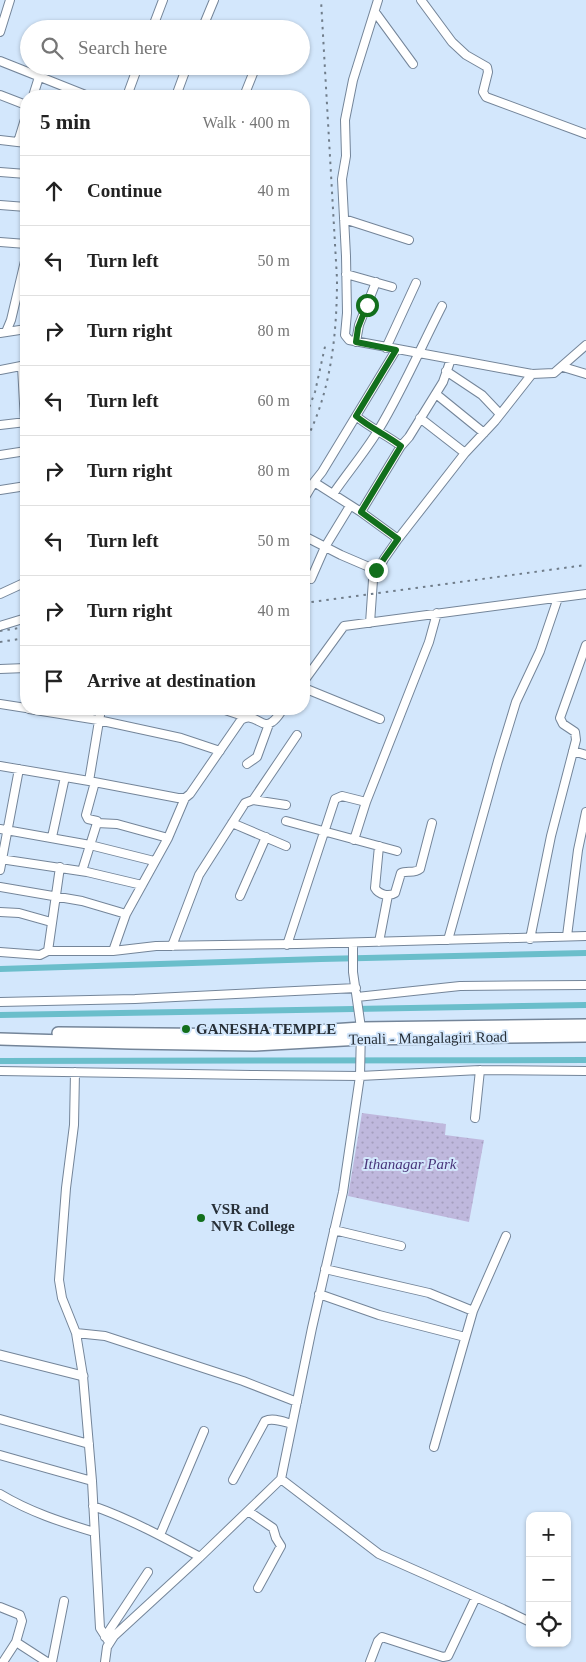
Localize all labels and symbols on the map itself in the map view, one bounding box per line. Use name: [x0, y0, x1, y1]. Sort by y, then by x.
route start: [356, 294, 379, 317]
route end: [365, 559, 388, 582]
place label: GANESHA TEMPLE: [196, 1021, 336, 1037]
marker: GANESHA TEMPLE: [180, 1023, 192, 1035]
street label: Tenali - Mangalagiri Road: [349, 1029, 508, 1047]
park label: Ithanagar Park: [363, 1156, 457, 1172]
place label: VSR and NVR College: [211, 1201, 295, 1234]
marker: VSR and NVR College: [195, 1212, 207, 1224]

